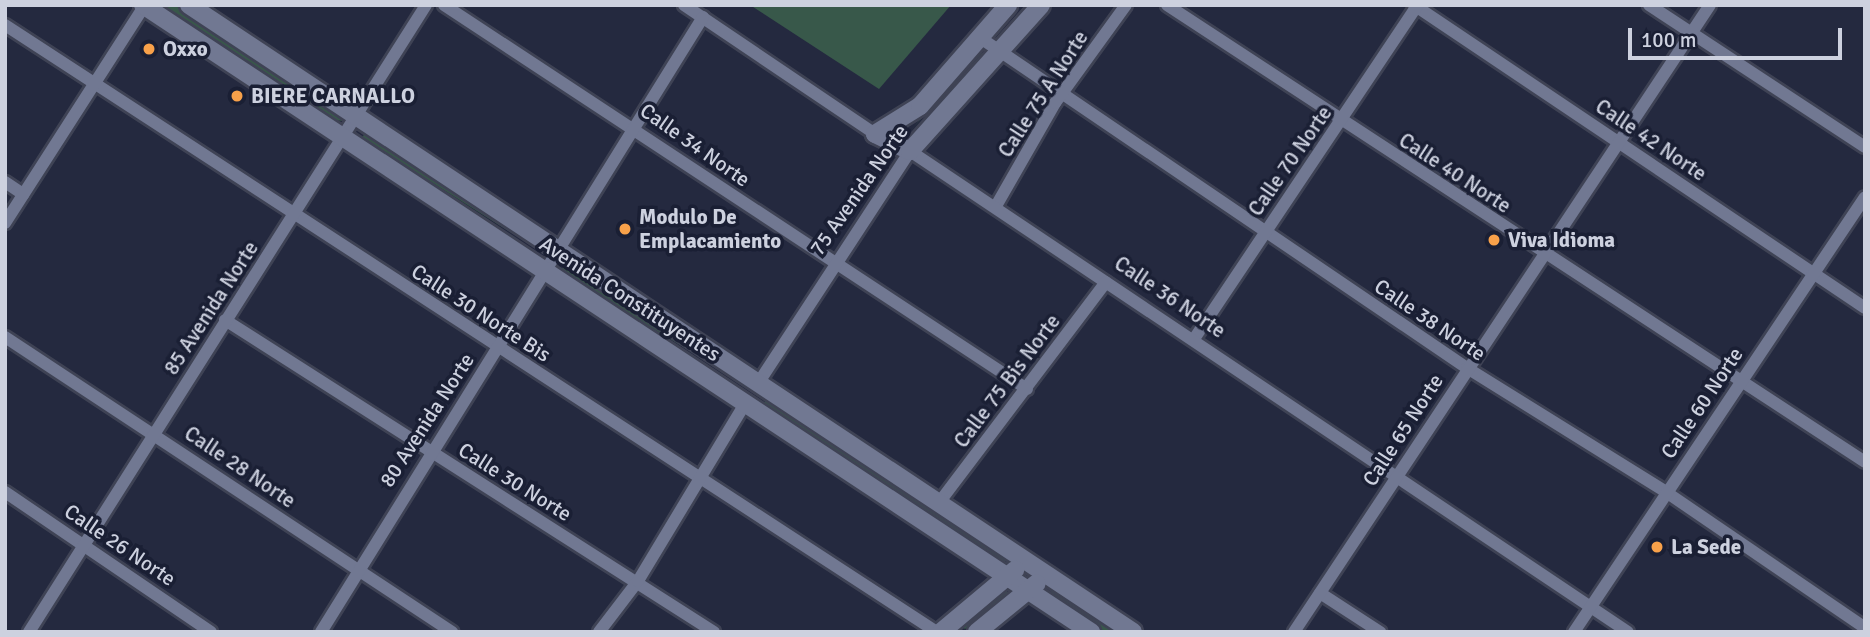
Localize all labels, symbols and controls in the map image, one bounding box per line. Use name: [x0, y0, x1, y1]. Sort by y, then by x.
scale bar: [1632, 14, 1846, 58]
street label: Calle 75 A Norte: [993, 26, 1093, 162]
text: 100 m: [1641, 27, 1696, 53]
place label: Oxxo: [163, 36, 208, 62]
marker: Oxxo: [141, 41, 157, 57]
place label: BIERE CARNALLO: [251, 83, 415, 109]
marker: BIERE CARNALLO: [229, 88, 245, 104]
street label: Calle 42 Norte: [1591, 94, 1711, 186]
street label: Calle 34 Norte: [635, 98, 755, 192]
street label: Calle 70 Norte: [1243, 101, 1337, 221]
street label: 75 Avenida Norte: [804, 120, 914, 260]
street label: Calle 40 Norte: [1394, 127, 1516, 219]
place label: Modulo De Emplacamiento: [639, 204, 781, 254]
marker: Modulo De Emplacamiento: [617, 221, 633, 237]
place label: Viva Idioma: [1508, 227, 1615, 253]
street label: Avenida Constituyentes: [535, 231, 725, 367]
marker: Viva Idioma: [1486, 232, 1502, 248]
street label: 85 Avenida Norte: [158, 236, 264, 380]
street label: Calle 36 Norte: [1110, 251, 1230, 343]
street label: Calle 30 Norte Bis: [407, 259, 555, 367]
street label: Calle 38 Norte: [1370, 274, 1490, 366]
street label: Calle 75 Bis Norte: [949, 309, 1065, 453]
street label: Calle 60 Norte: [1656, 343, 1748, 463]
street label: 80 Avenida Norte: [374, 348, 480, 492]
street label: Calle 65 Norte: [1357, 369, 1449, 491]
street label: Calle 28 Norte: [180, 421, 300, 513]
street label: Calle 30 Norte: [454, 437, 576, 527]
street label: Calle 26 Norte: [60, 499, 180, 591]
place label: La Sede: [1671, 534, 1741, 560]
marker: La Sede: [1649, 539, 1665, 555]

